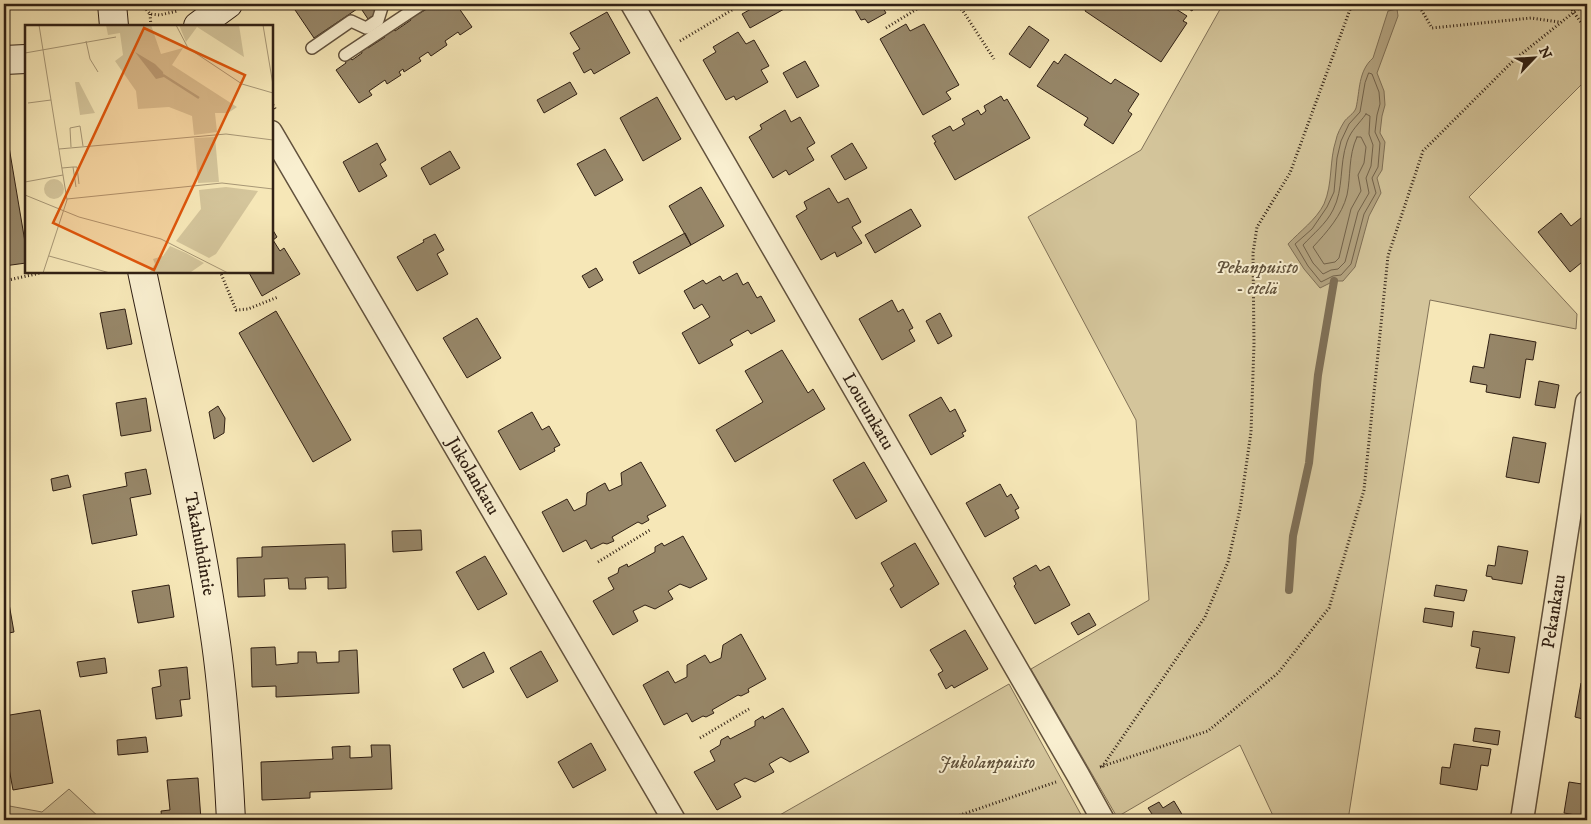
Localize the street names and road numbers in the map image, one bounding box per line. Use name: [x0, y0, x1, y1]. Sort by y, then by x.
street label: Loutunkatu: [837, 369, 899, 454]
street label: Jukolankatu: [440, 432, 504, 519]
street label: Takahuhdintie: [179, 491, 219, 597]
street label: Pekankatu: [1538, 573, 1571, 650]

